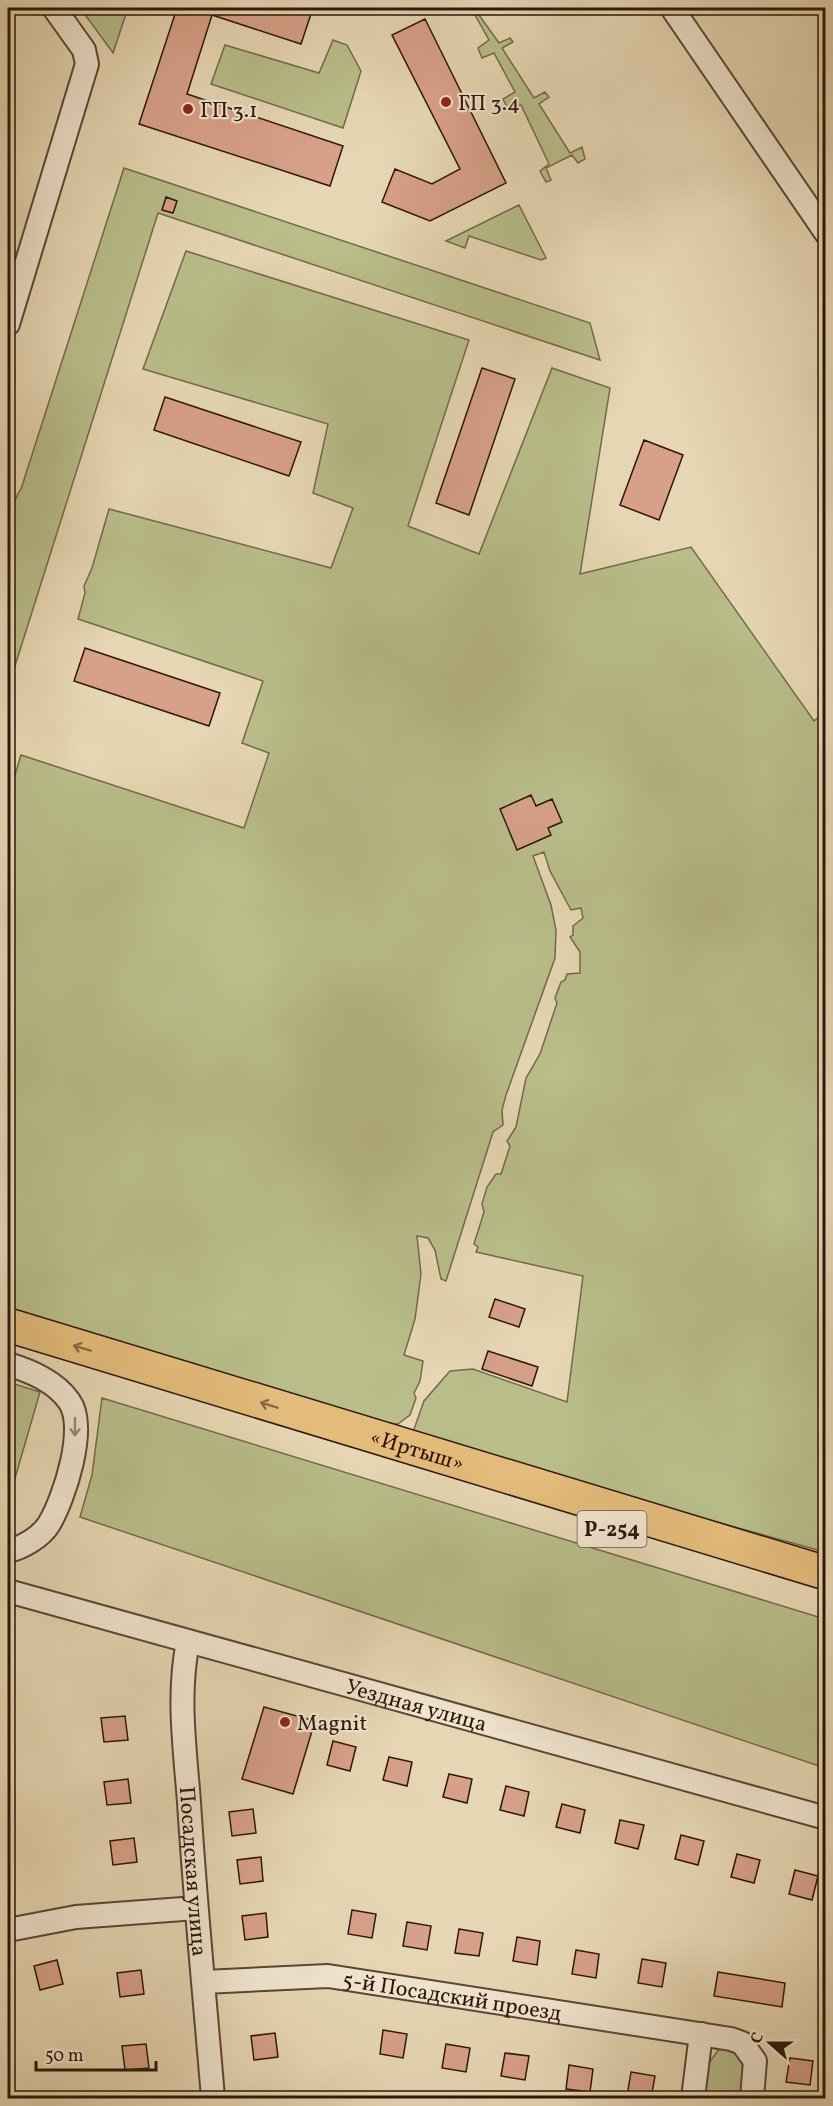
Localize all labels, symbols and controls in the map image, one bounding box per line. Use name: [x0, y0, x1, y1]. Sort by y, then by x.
place label: ГП 3.4: [458, 89, 520, 120]
marker: ГП 3.4: [439, 95, 453, 109]
place label: ГП 3.1: [200, 96, 258, 127]
marker: ГП 3.1: [181, 102, 195, 116]
one-way arrow: [73, 1342, 92, 1353]
one-way arrow: [260, 1399, 279, 1410]
one-way arrow: [70, 1416, 81, 1436]
street label: «Иртыш»: [366, 1423, 468, 1480]
road number: Р-254: [578, 1511, 646, 1547]
street label: Уездная улица: [342, 1672, 490, 1741]
place label: Magnit: [297, 1709, 367, 1740]
marker: Magnit: [278, 1715, 292, 1729]
street label: Посадская улица: [170, 1785, 214, 1958]
street label: 5-й Посадский проезд: [340, 1966, 564, 2030]
north arrow: [740, 2013, 800, 2073]
text: С: [746, 2030, 770, 2047]
scale bar: [36, 2034, 156, 2072]
text: 50 m: [45, 2044, 84, 2069]

